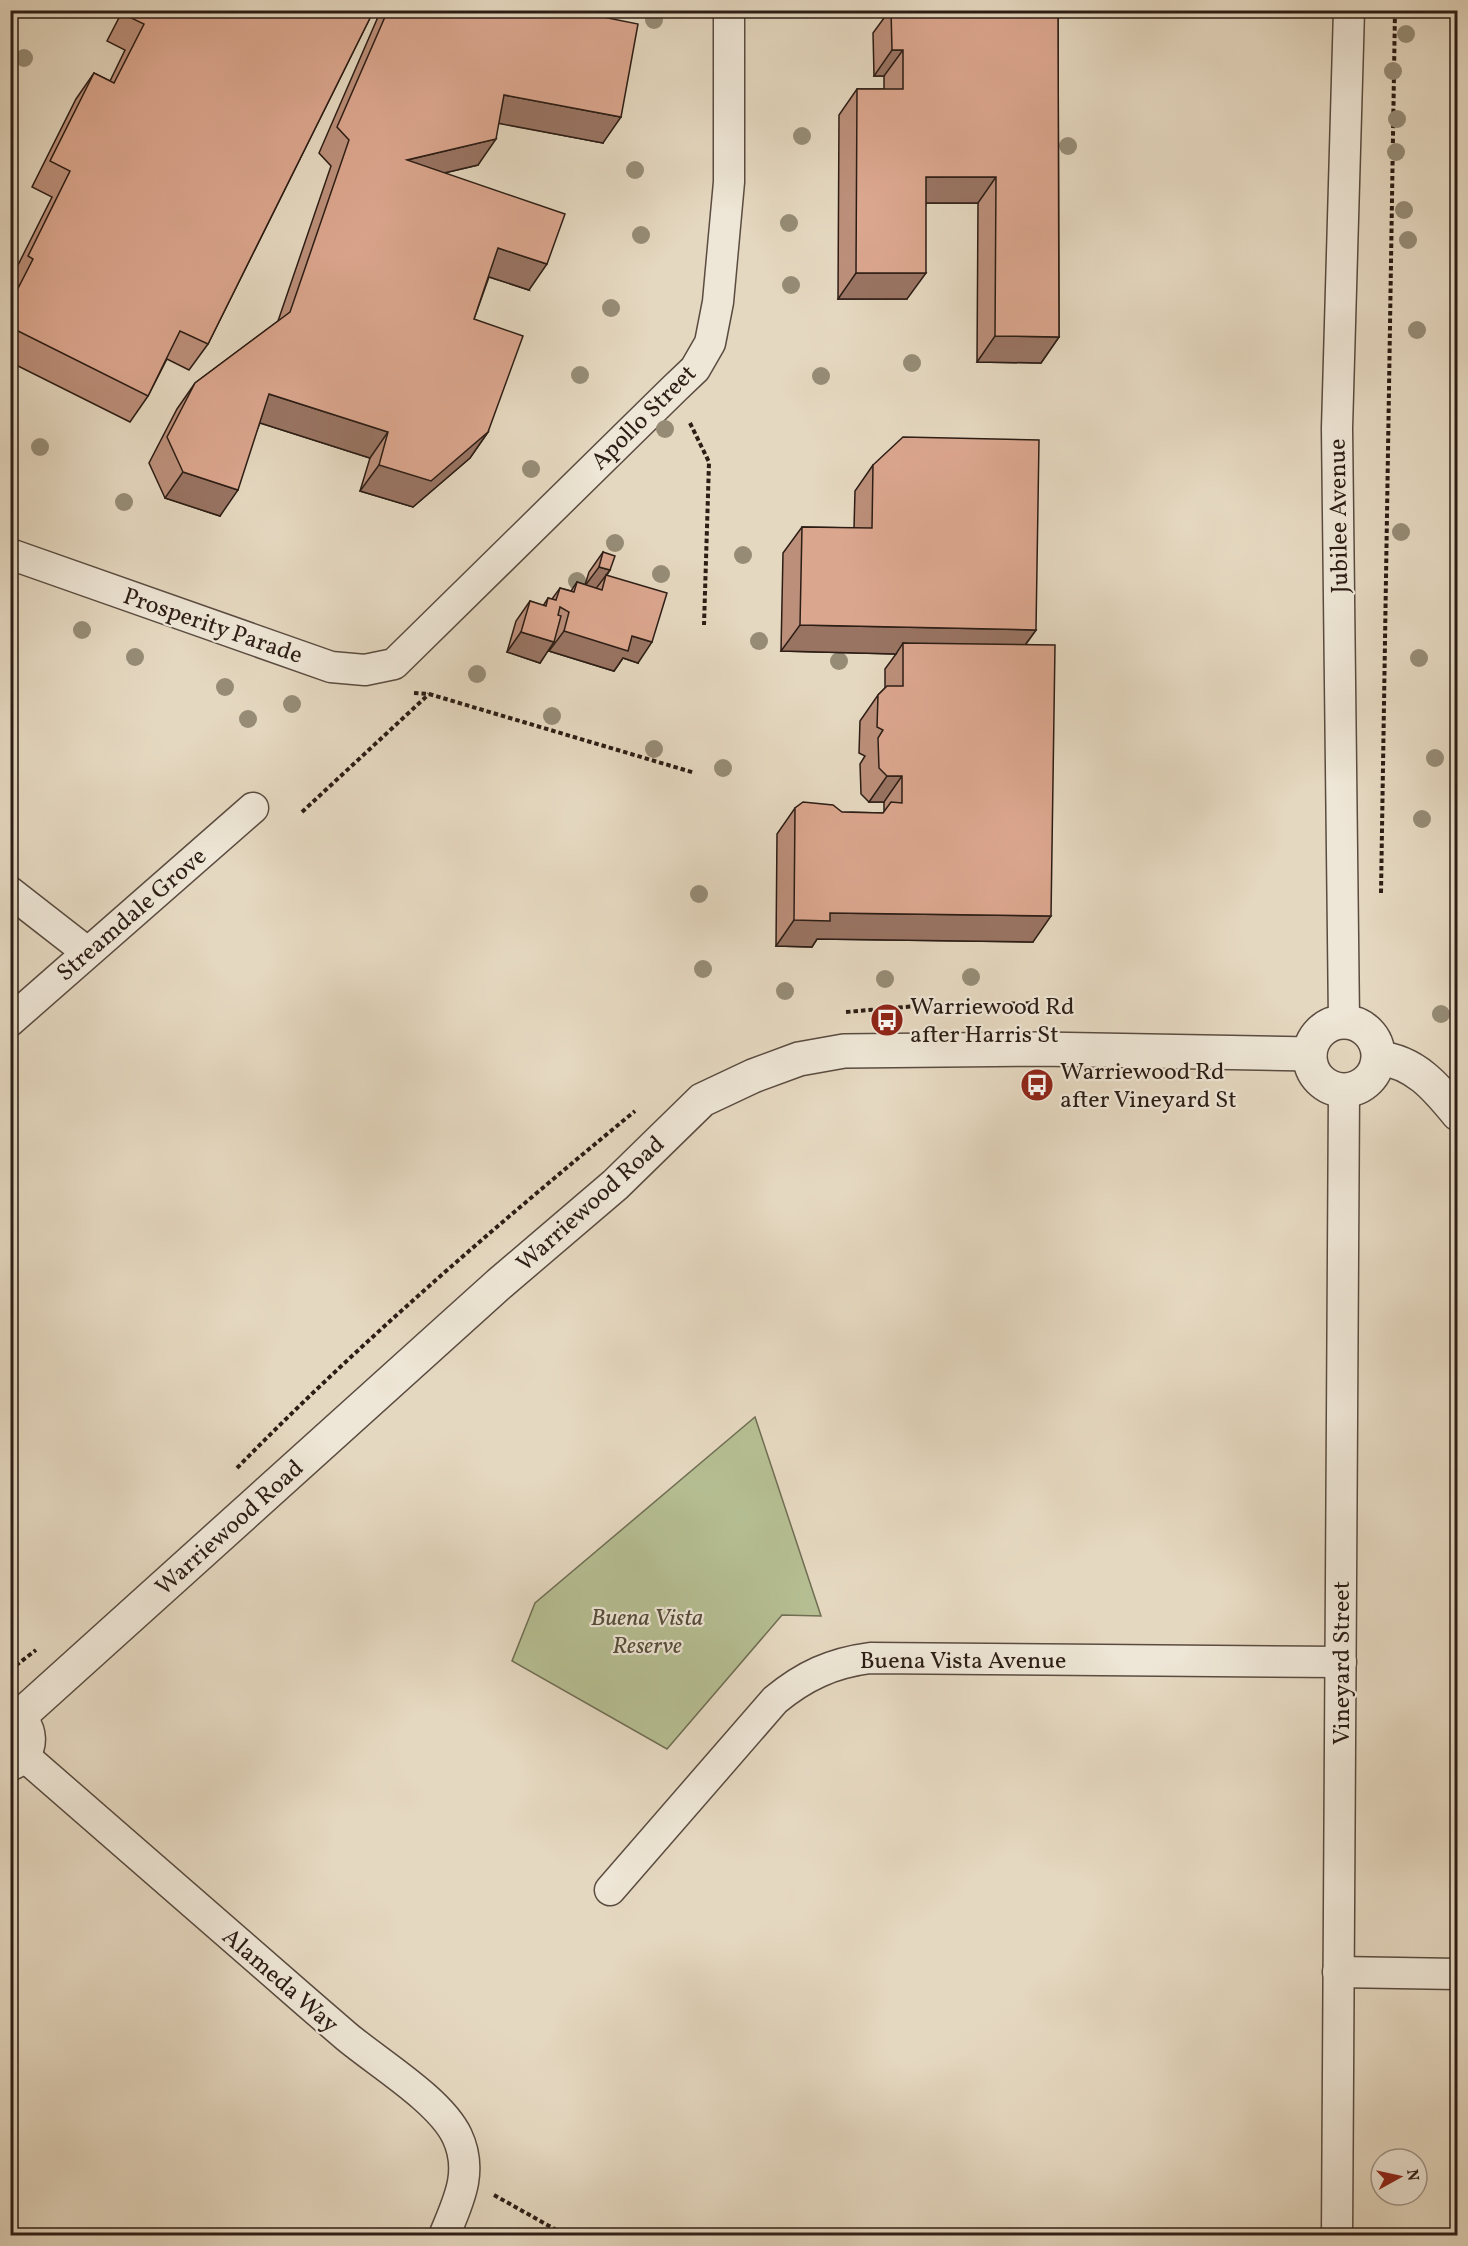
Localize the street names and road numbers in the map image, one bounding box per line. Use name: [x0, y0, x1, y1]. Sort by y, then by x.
street label: Apollo Street: [584, 358, 705, 479]
street label: Jubilee Avenue: [1322, 438, 1358, 594]
street label: Prosperity Parade: [118, 580, 307, 674]
street label: Streamdale Grove: [50, 841, 215, 990]
street label: Warriewood Road: [510, 1129, 673, 1280]
street label: Warriewood Road: [149, 1453, 312, 1604]
street label: Vineyard Street: [1326, 1581, 1360, 1745]
street label: Buena Vista Avenue: [860, 1645, 1066, 1679]
street label: Alameda Way: [214, 1921, 345, 2042]

